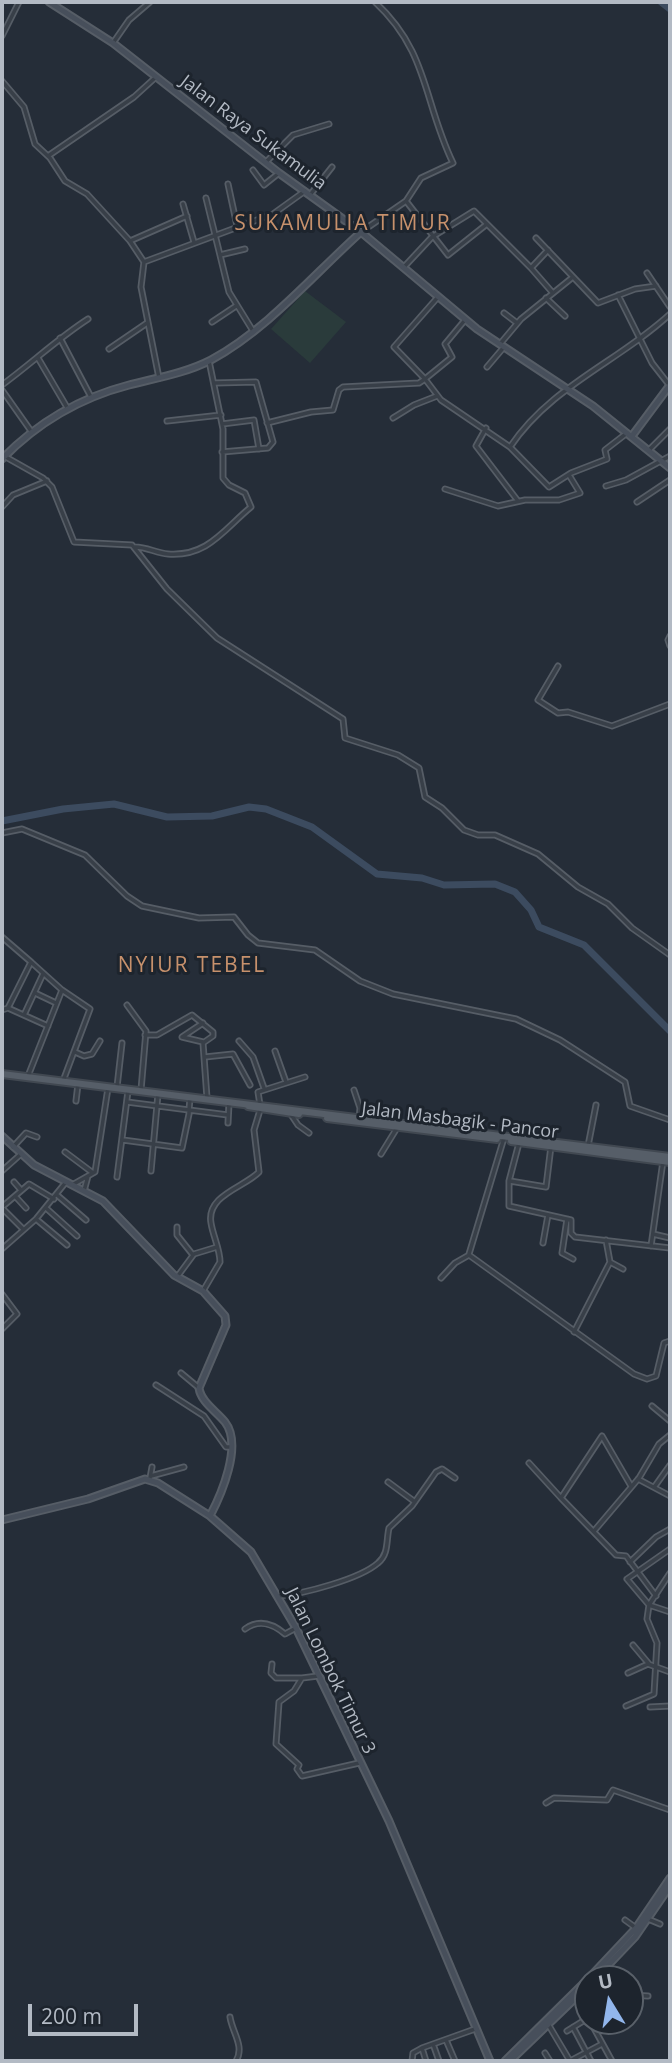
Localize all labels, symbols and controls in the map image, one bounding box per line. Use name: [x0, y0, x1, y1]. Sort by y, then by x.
street label: Jalan Raya Sukamulia: [176, 71, 330, 195]
district label: SUKAMULIA TIMUR: [236, 211, 450, 237]
district label: NYIUR TEBEL: [119, 953, 265, 979]
street label: Jalan Masbagik - Pancor: [360, 1098, 560, 1144]
street label: Jalan Lombok Timur 3: [280, 1584, 380, 1758]
north arrow: [574, 1965, 644, 2035]
text: U: [596, 1967, 615, 1995]
scale bar: [32, 1990, 142, 2034]
text: 200 m: [41, 2002, 102, 2030]

